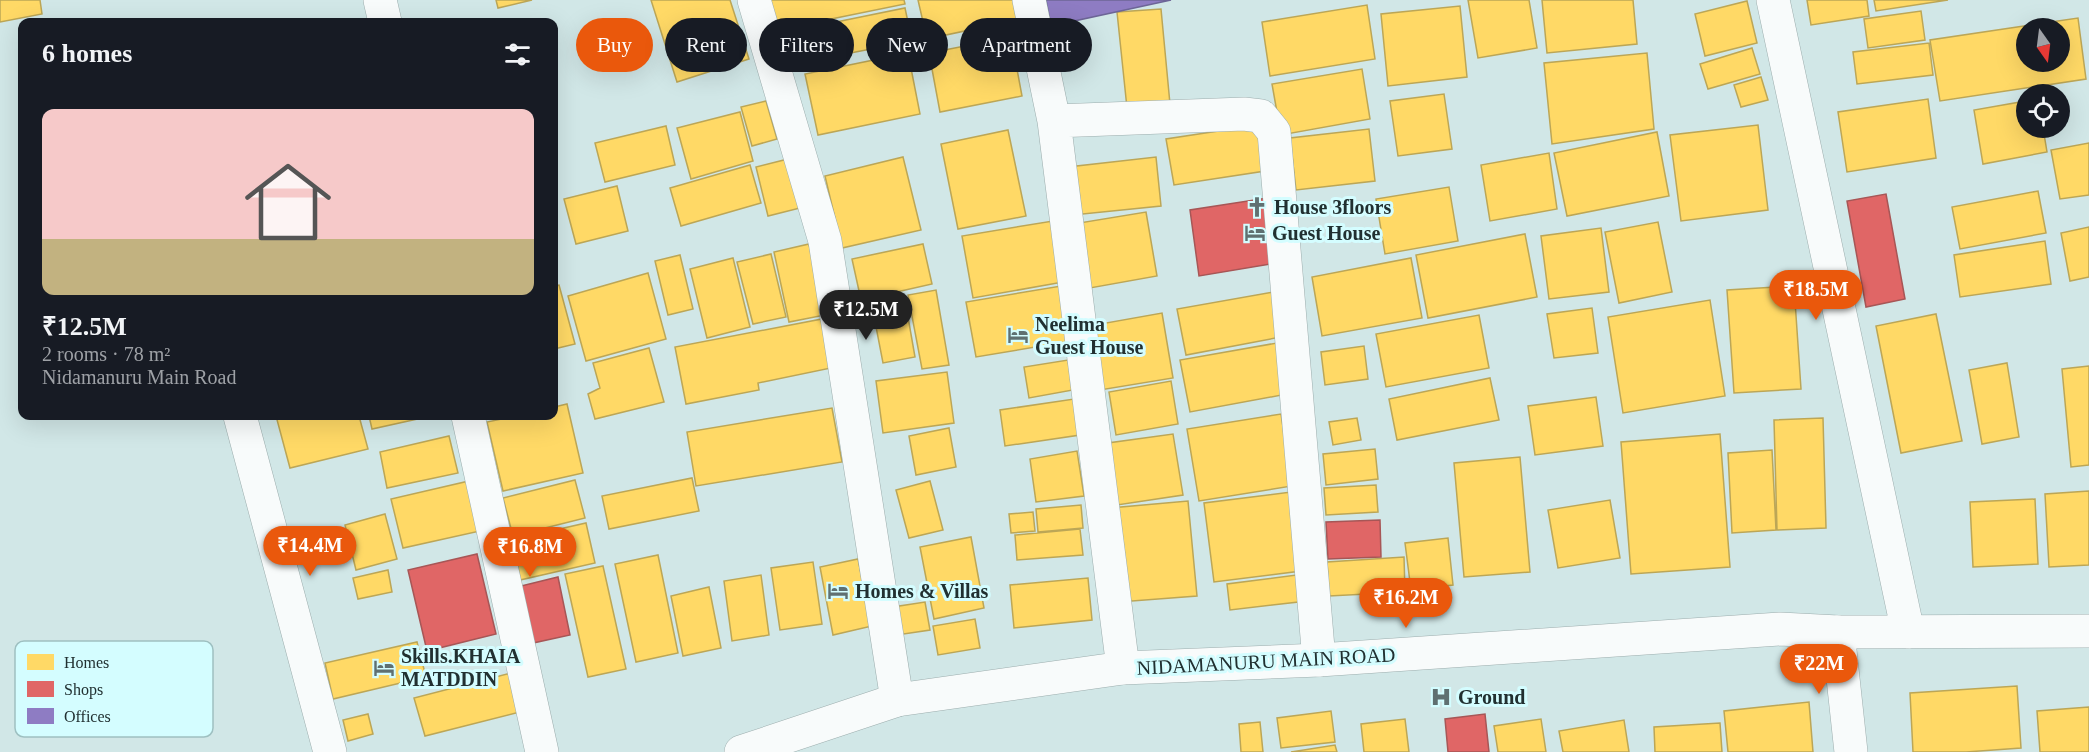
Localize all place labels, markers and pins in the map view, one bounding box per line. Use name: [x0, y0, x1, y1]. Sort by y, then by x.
church icon: House 3floors: [1245, 195, 1269, 219]
place label: House 3floors: [1274, 196, 1391, 218]
hotel icon: Guest House: [1243, 221, 1267, 245]
place label: Guest House: [1272, 222, 1380, 244]
pin: ₹18.5M: [1767, 270, 1865, 321]
pin: ₹12.5M: [817, 290, 915, 341]
place label: Neelima Guest House: [1035, 313, 1143, 358]
hotel icon: Neelima Guest House: [1006, 323, 1030, 347]
pin: ₹14.4M: [261, 526, 359, 577]
pin: ₹16.8M: [481, 527, 579, 578]
pin: ₹16.2M: [1357, 578, 1455, 629]
hotel icon: Homes & Villas: [826, 579, 850, 603]
place label: Homes & Villas: [855, 580, 989, 602]
pin: ₹22M: [1783, 644, 1855, 695]
place label: Skills.KHAIA MATDDIN: [401, 645, 521, 690]
hotel icon: Skills.KHAIA MATDDIN: [372, 656, 396, 680]
hospital icon: Ground: [1429, 685, 1453, 709]
place label: Ground: [1458, 686, 1525, 708]

